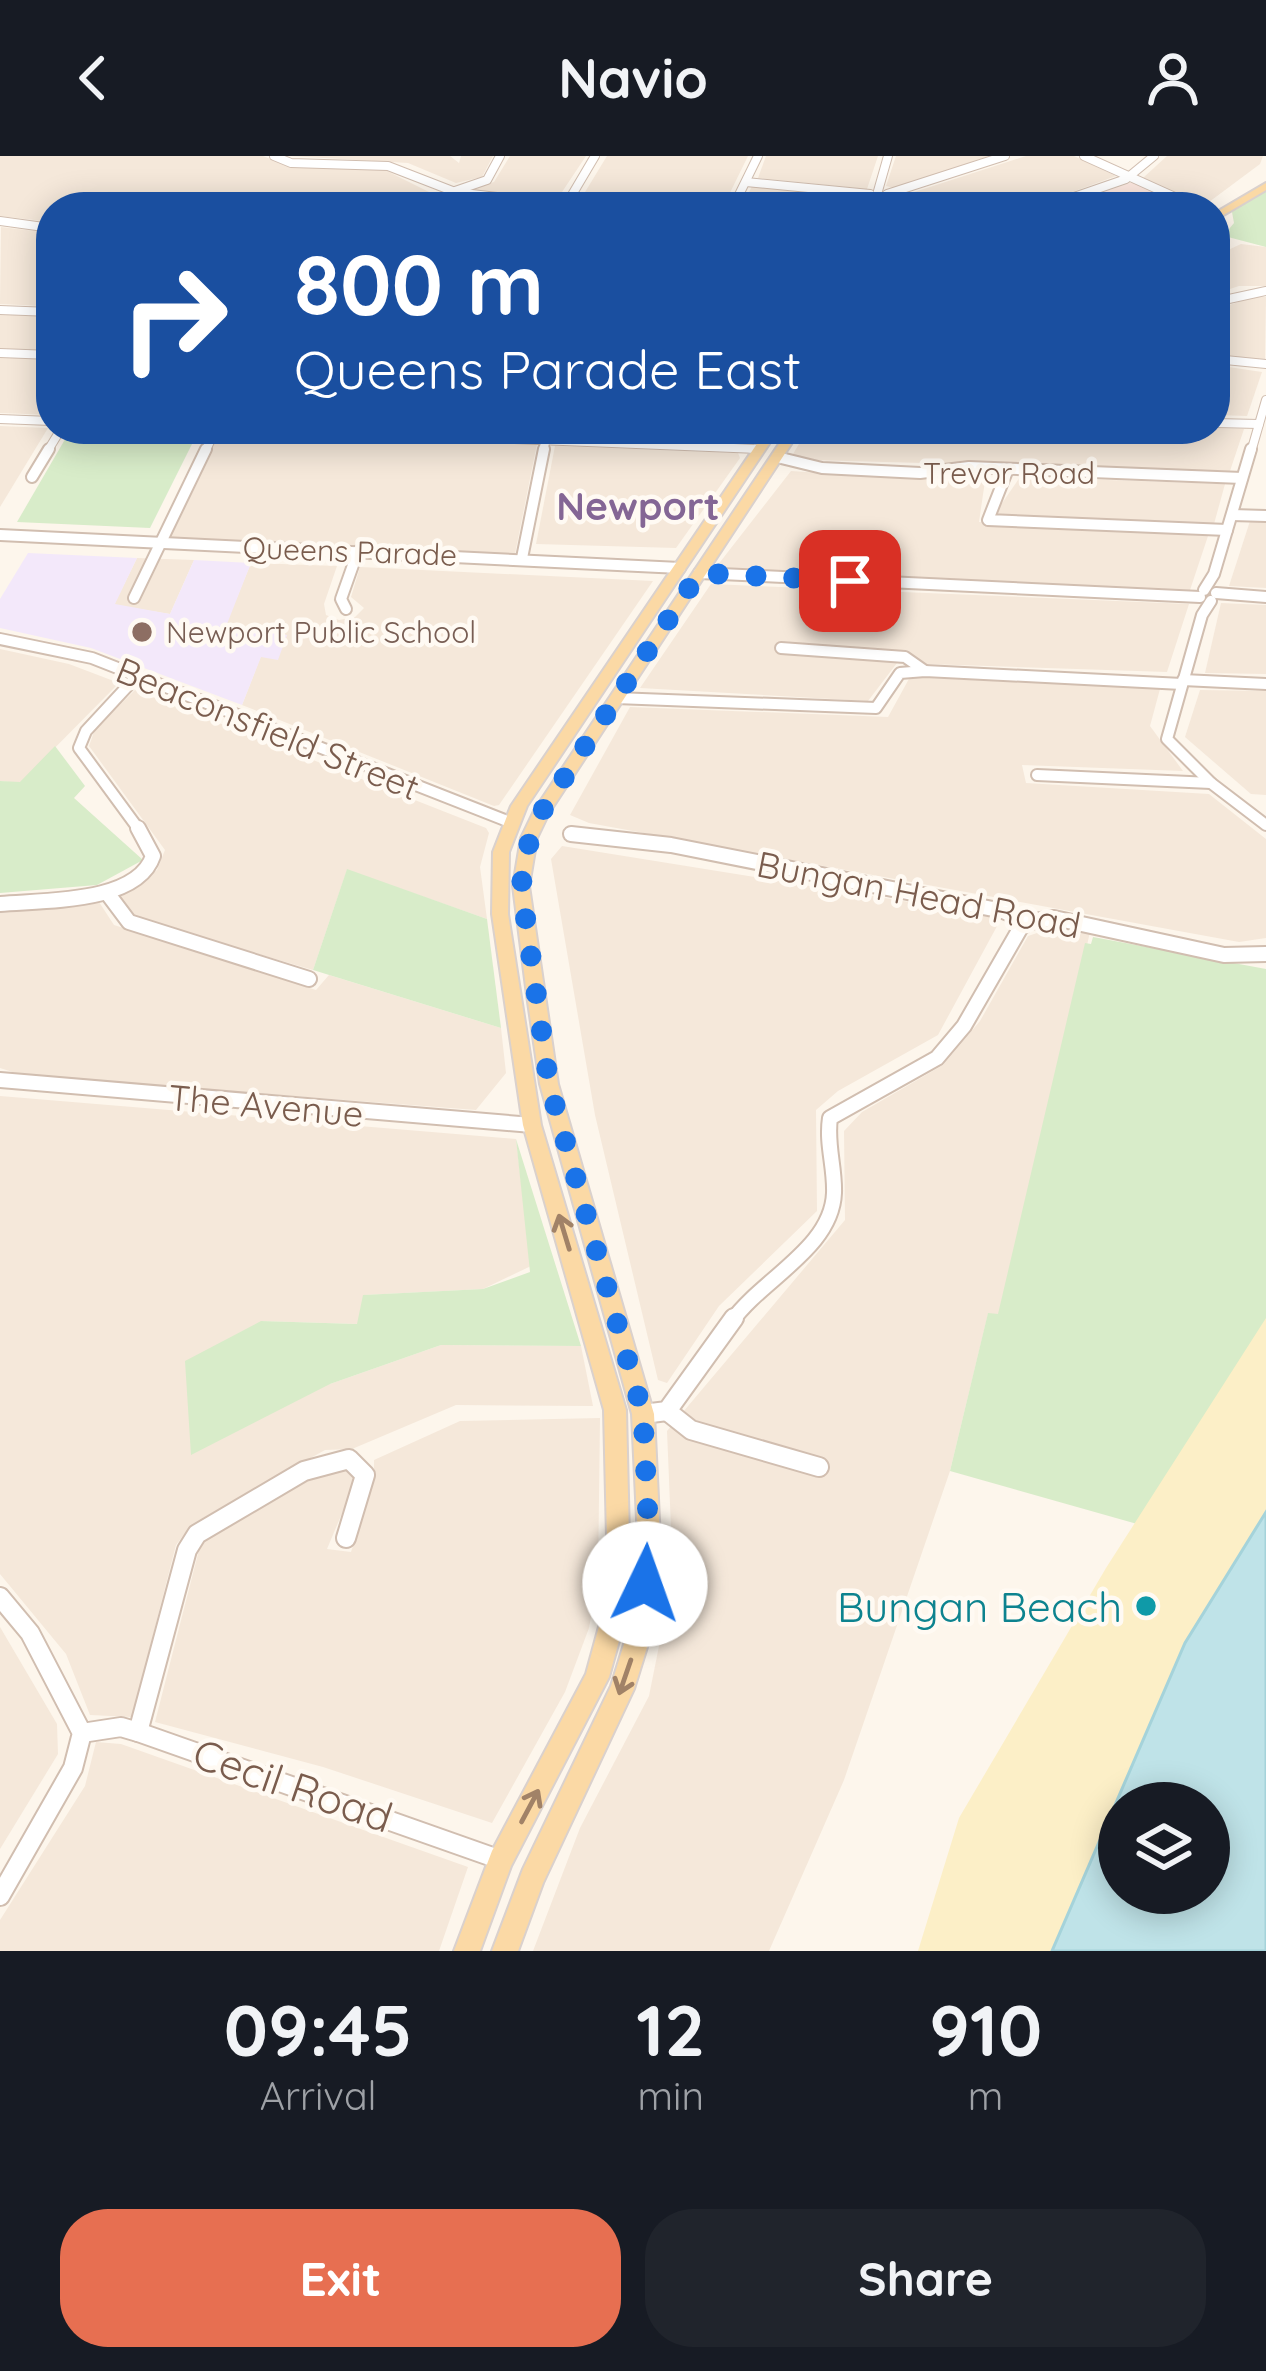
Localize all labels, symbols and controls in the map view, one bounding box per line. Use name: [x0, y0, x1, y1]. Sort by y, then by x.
text: Navio: [558, 44, 708, 112]
icon: back: [60, 45, 126, 111]
icon: person: [1140, 45, 1206, 111]
text: 800 m: [294, 231, 544, 336]
icon: right: [96, 240, 252, 396]
text: Queens Parade East: [294, 335, 801, 403]
street label: Trevor Road: [923, 454, 1095, 492]
district label: Newport: [556, 481, 720, 530]
street label: Queens Parade: [242, 528, 458, 574]
pin: [799, 530, 901, 632]
icon: arrive: [817, 548, 883, 614]
place label: Newport Public School: [166, 613, 476, 651]
marker: Newport Public School: [129, 619, 155, 645]
street label: Beaconsfield Street: [110, 647, 426, 809]
street label: Bungan Head Road: [753, 841, 1085, 947]
street label: The Avenue: [167, 1074, 365, 1136]
one-way arrow: [552, 1214, 574, 1252]
position arrow: [582, 1521, 708, 1647]
place label: Bungan Beach: [837, 1580, 1122, 1633]
marker: Bungan Beach: [1133, 1593, 1159, 1619]
one-way arrow: [613, 1658, 634, 1695]
street label: Cecil Road: [186, 1726, 400, 1844]
map controls: [1098, 1782, 1230, 1914]
button: layers: [1098, 1782, 1230, 1914]
one-way arrow: [519, 1789, 542, 1824]
text: 09:45: [224, 1984, 412, 2074]
text: 12: [636, 1984, 705, 2074]
text: 910: [929, 1984, 1042, 2074]
text: Arrival: [260, 2071, 377, 2120]
text: min: [637, 2071, 704, 2120]
text: m: [968, 2071, 1003, 2120]
button: Exit: [60, 2209, 621, 2347]
button: Share: [645, 2209, 1206, 2347]

